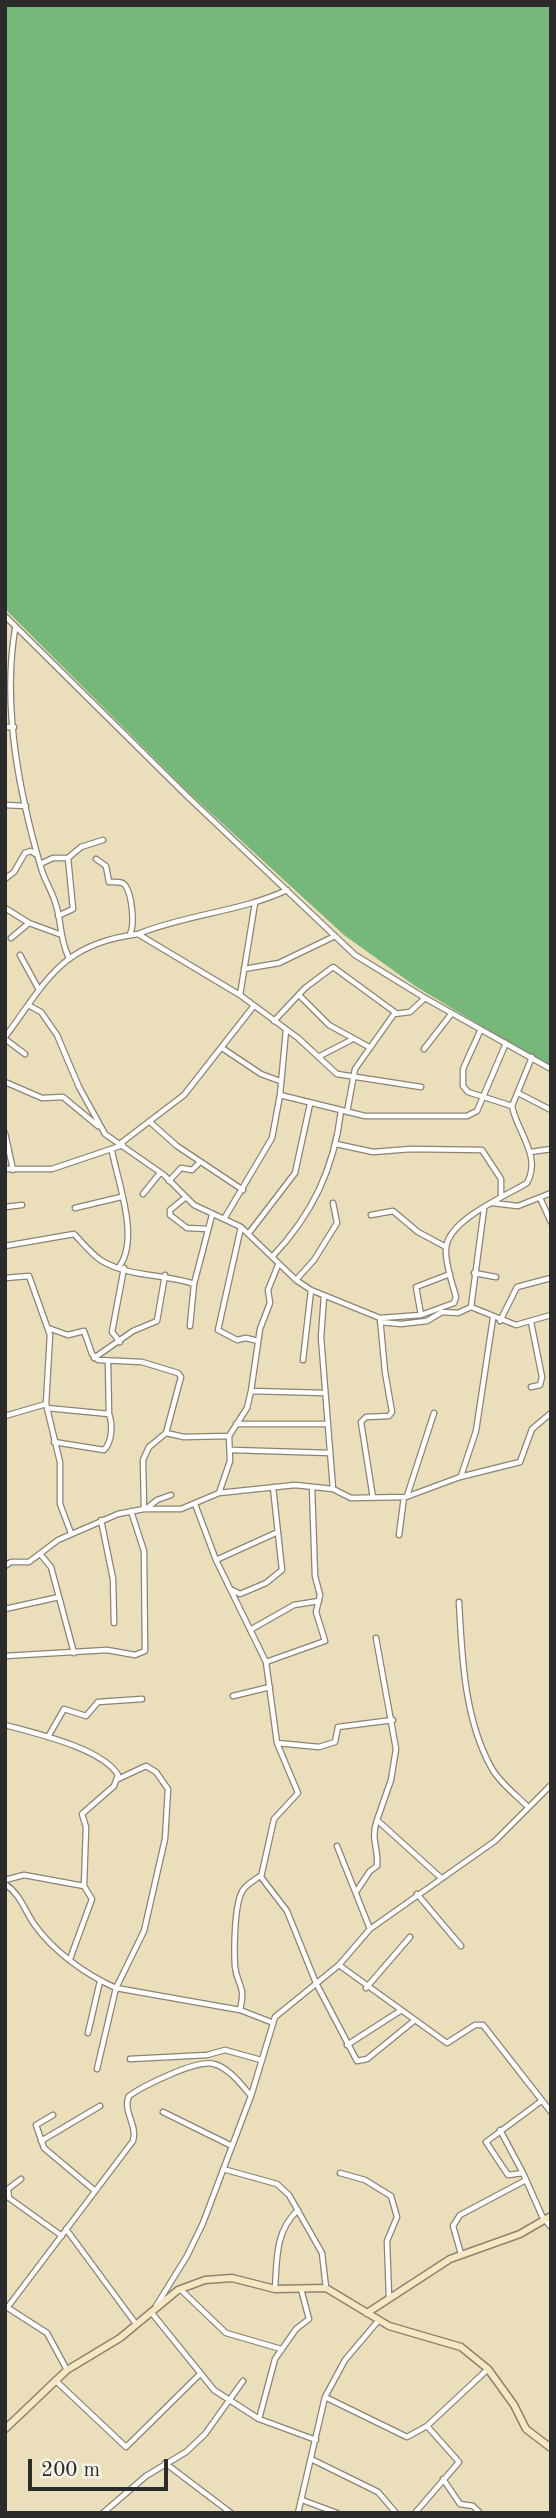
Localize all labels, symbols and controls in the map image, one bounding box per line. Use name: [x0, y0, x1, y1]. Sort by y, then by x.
scale bar: [32, 2444, 172, 2488]
text: 200 m: [41, 2460, 100, 2481]

